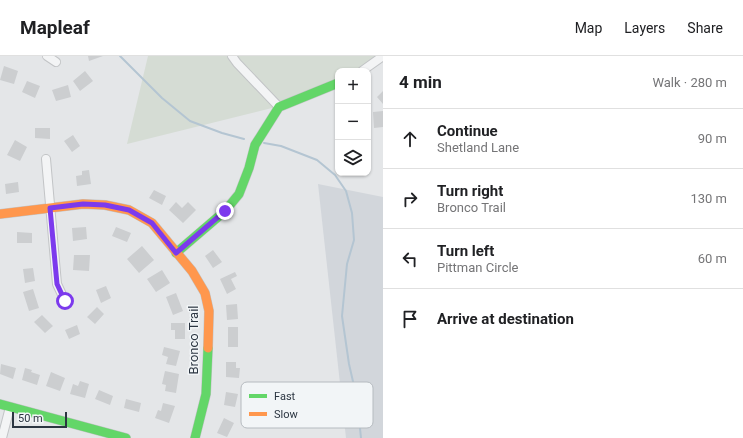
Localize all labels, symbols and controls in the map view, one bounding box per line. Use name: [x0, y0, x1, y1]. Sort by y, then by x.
text: Mapleaf: [20, 16, 90, 39]
text: Map: [575, 20, 602, 36]
text: Layers: [624, 20, 665, 36]
text: Share: [687, 20, 723, 36]
map controls: [335, 68, 371, 176]
button: +: [335, 68, 371, 104]
text: 4 min: [399, 72, 442, 92]
text: Walk · 280 m: [652, 75, 727, 90]
button: −: [335, 104, 371, 140]
text: Continue: [437, 122, 498, 140]
icon: ahead: [399, 128, 421, 150]
text: 90 m: [698, 131, 727, 146]
button: layers: [335, 140, 371, 176]
text: Shetland Lane: [437, 140, 519, 155]
text: Turn right: [437, 182, 503, 200]
icon: right: [399, 188, 421, 210]
text: 130 m: [690, 191, 727, 206]
text: Bronco Trail: [437, 200, 506, 215]
route end: [216, 202, 234, 220]
text: Turn left: [437, 242, 494, 260]
icon: left: [399, 248, 421, 270]
text: 60 m: [698, 251, 727, 266]
text: Pittman Circle: [437, 260, 519, 275]
route start: [56, 292, 74, 310]
street label: Bronco Trail: [186, 306, 201, 375]
icon: arrive: [399, 308, 421, 330]
text: Arrive at destination: [437, 310, 574, 328]
legend: [241, 382, 373, 428]
text: Fast: [274, 390, 296, 403]
text: Slow: [274, 408, 298, 421]
scale bar: [12, 410, 67, 429]
text: 50 m: [18, 412, 43, 425]

